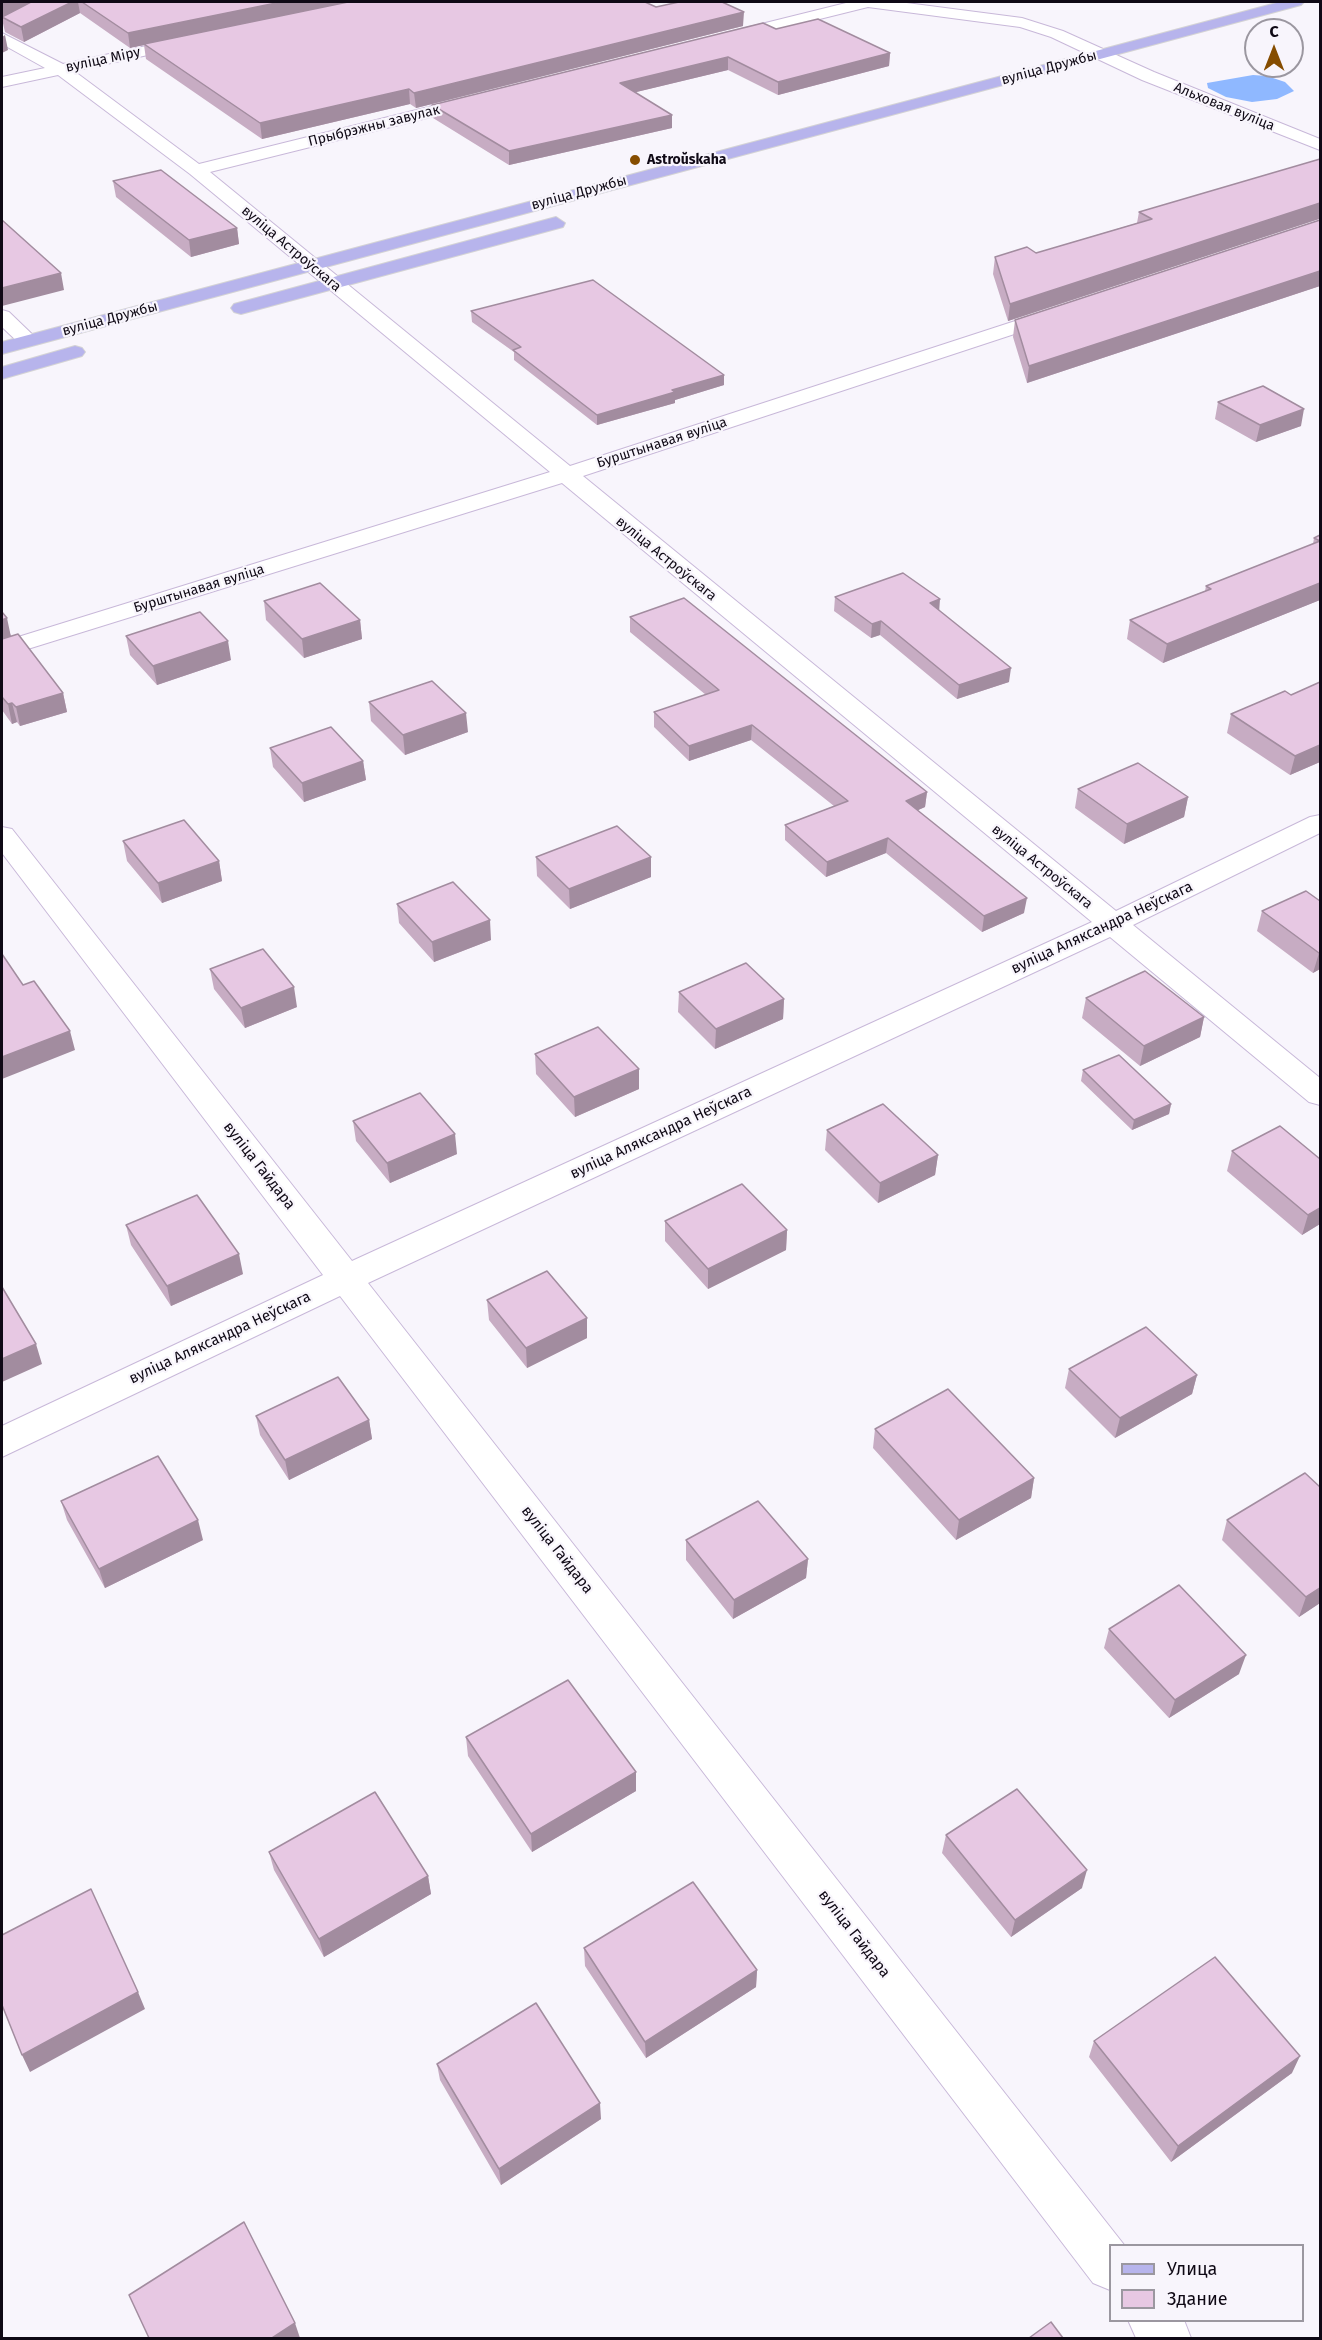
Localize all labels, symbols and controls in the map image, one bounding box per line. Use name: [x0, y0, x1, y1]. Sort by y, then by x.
north arrow: [1244, 18, 1304, 78]
text: С: [1269, 22, 1279, 41]
street label: вуліца Міру: [64, 44, 142, 76]
street label: вуліца Дружбы: [999, 47, 1099, 89]
street label: Альховая вуліца: [1171, 79, 1277, 135]
street label: Прыбрэжны завулак: [306, 102, 442, 150]
place label: Astroŭskaha: [647, 152, 727, 168]
marker: Astroŭskaha: [628, 153, 642, 167]
street label: вуліца Дружбы: [529, 172, 629, 214]
street label: вуліца Астроўскага: [238, 202, 344, 296]
street label: вуліца Дружбы: [60, 298, 160, 340]
street label: Бурштынавая вуліца: [595, 414, 729, 472]
street label: вуліца Астроўскага: [612, 513, 720, 605]
street label: Бурштынавая вуліца: [132, 561, 266, 617]
street label: вуліца Астроўскага: [988, 821, 1096, 913]
street label: вуліца Аляксандра Неўскага: [1008, 878, 1196, 978]
street label: вуліца Аляксандра Неўскага: [567, 1083, 755, 1183]
street label: вуліца Гайдара: [219, 1119, 299, 1213]
street label: вуліца Аляксандра Неўскага: [126, 1288, 314, 1388]
street label: вуліца Гайдара: [517, 1503, 597, 1597]
street label: вуліца Гайдара: [814, 1887, 894, 1981]
legend: [1109, 2244, 1304, 2322]
text: Улица: [1167, 2258, 1217, 2280]
text: Здание: [1167, 2288, 1228, 2310]

